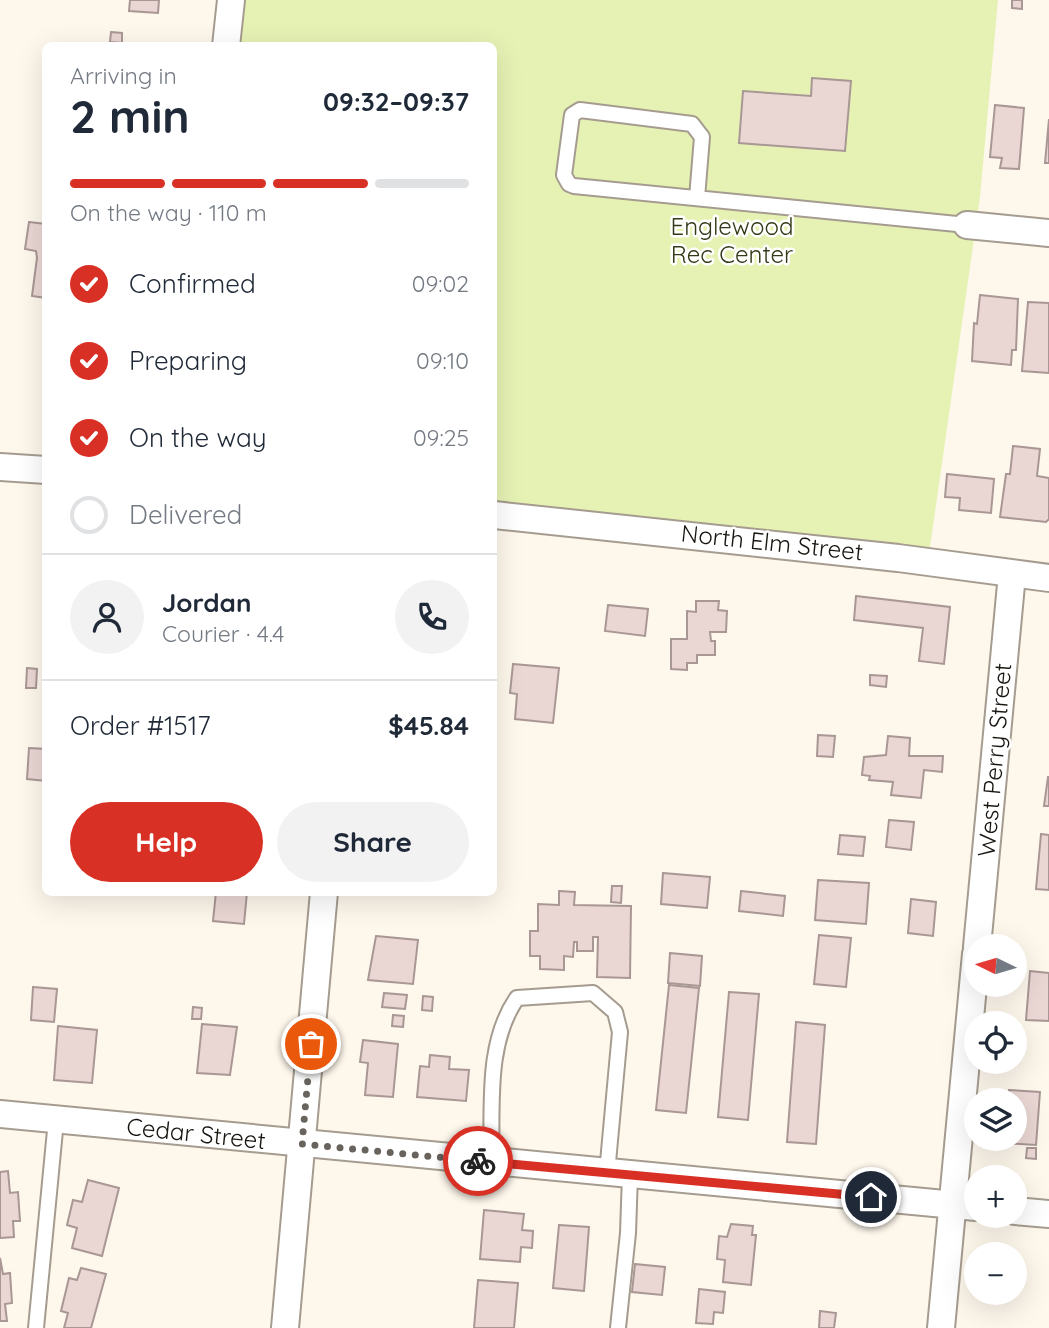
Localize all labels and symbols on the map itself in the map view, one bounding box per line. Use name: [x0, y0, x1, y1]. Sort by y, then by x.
park label: Englewood Rec Center: [671, 211, 793, 269]
street label: North Elm Street: [680, 518, 865, 566]
street label: West Perry Street: [971, 662, 1017, 858]
north arrow: [964, 934, 1027, 998]
pin: [281, 1014, 341, 1074]
street label: Cedar Street: [125, 1111, 267, 1155]
courier: [443, 1126, 513, 1196]
pin: [841, 1167, 901, 1227]

